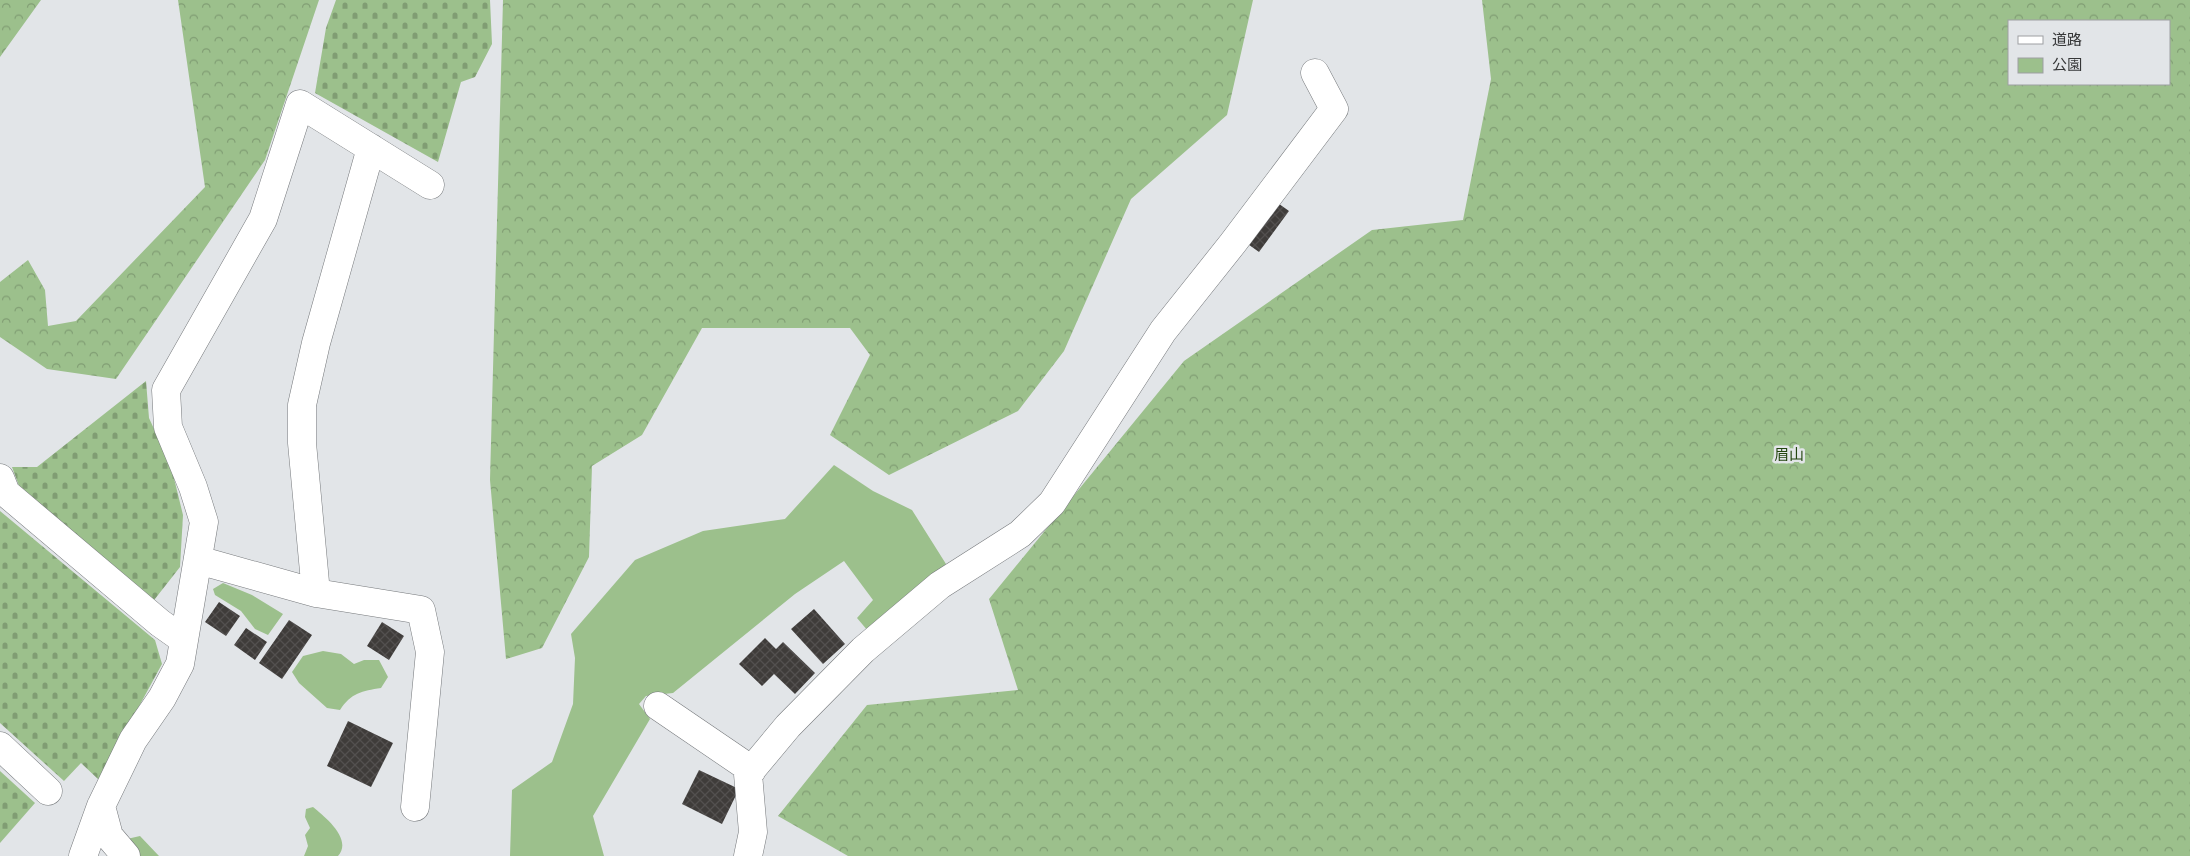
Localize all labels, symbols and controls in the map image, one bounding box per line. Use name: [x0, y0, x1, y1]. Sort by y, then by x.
legend: [2008, 20, 2170, 85]
text: 道路: [2052, 31, 2082, 49]
text: 公園: [2052, 56, 2082, 74]
park label: 眉山: [1774, 446, 1804, 464]

